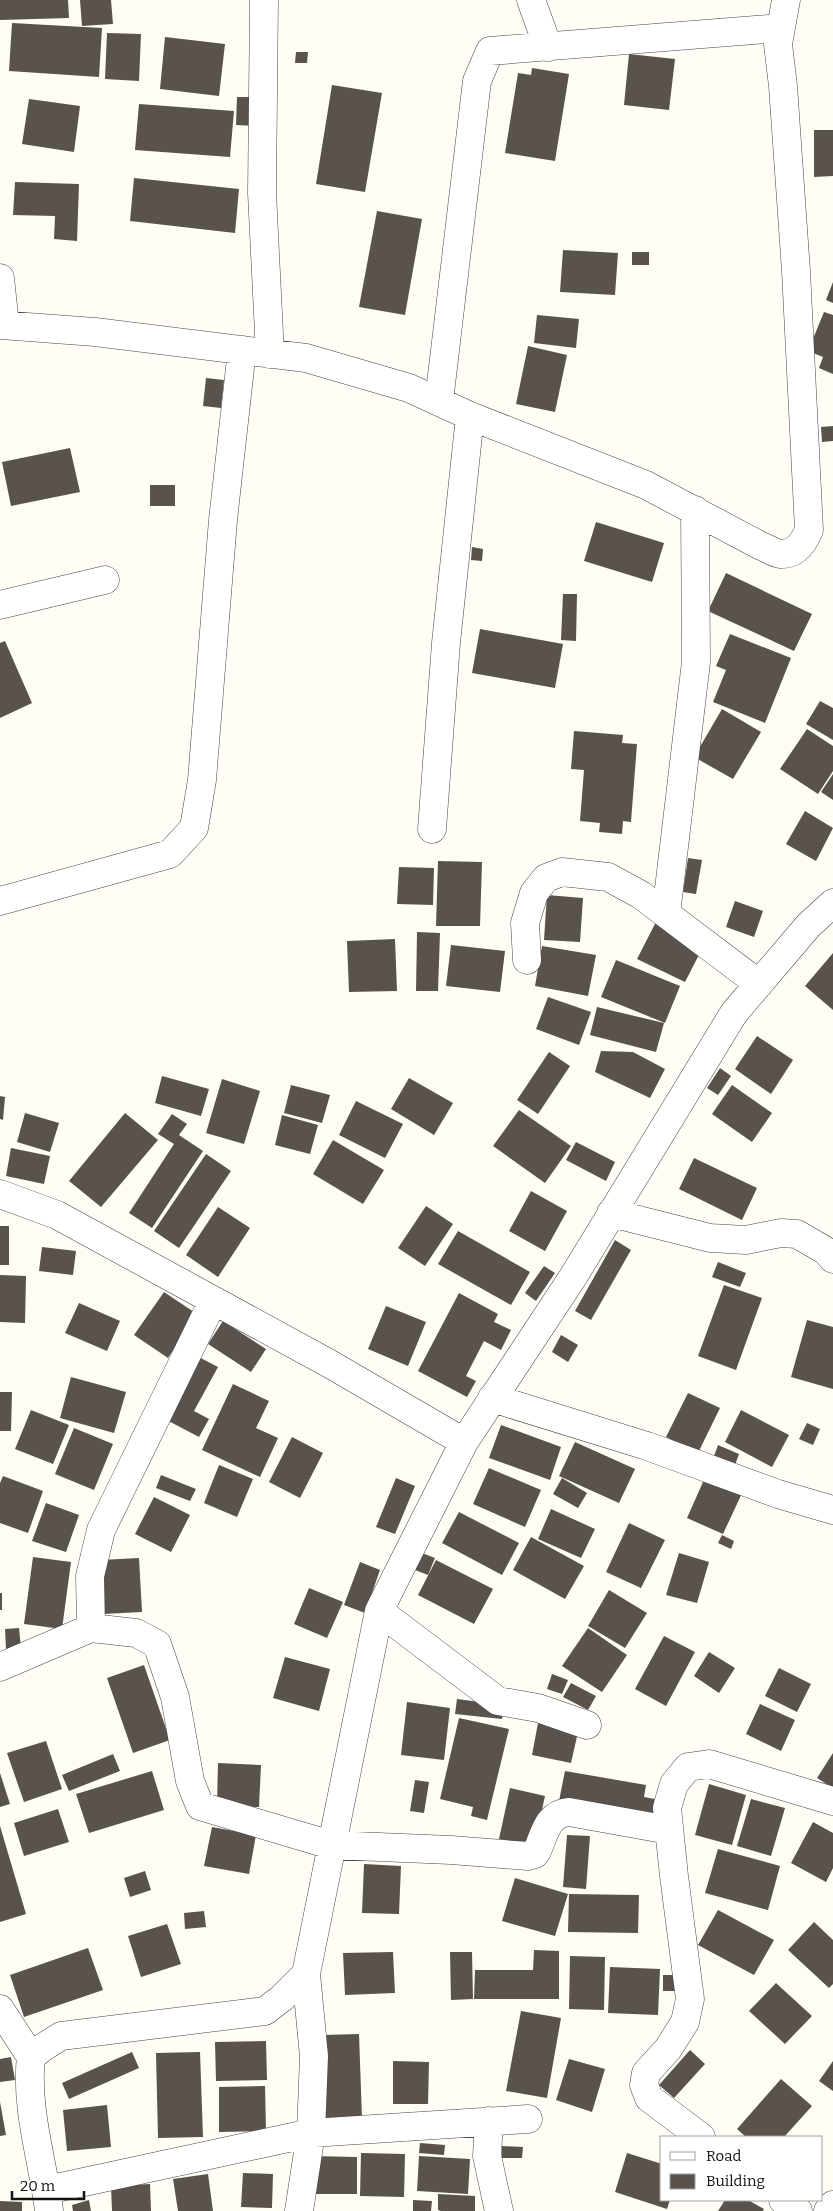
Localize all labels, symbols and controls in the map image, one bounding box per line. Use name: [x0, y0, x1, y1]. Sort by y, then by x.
legend: [660, 2136, 823, 2201]
text: Road: [706, 2147, 741, 2165]
scale bar: [12, 2168, 85, 2200]
text: Building: [706, 2172, 765, 2190]
text: 20 m: [20, 2177, 56, 2195]

